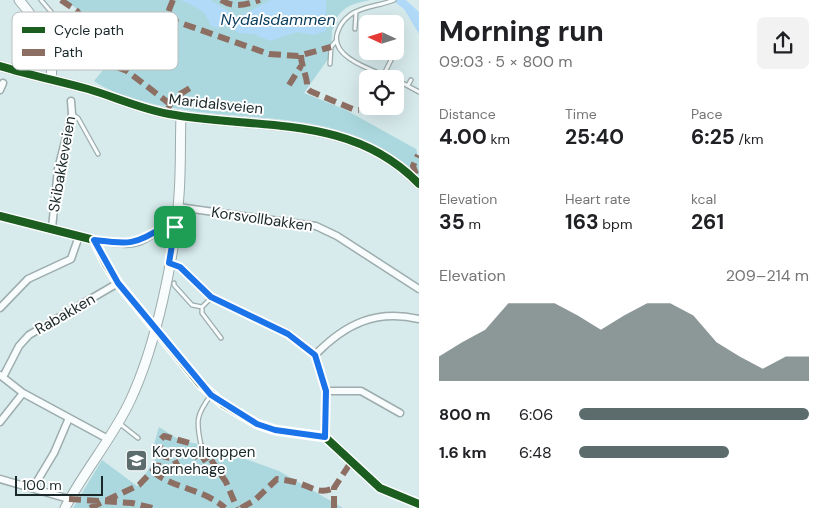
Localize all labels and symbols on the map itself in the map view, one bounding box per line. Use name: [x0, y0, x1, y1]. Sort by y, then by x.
water label: Nydalsdammen: [220, 9, 336, 30]
legend: [12, 12, 178, 70]
north arrow: [359, 15, 404, 60]
text: Cycle path: [54, 21, 124, 39]
text: Path: [54, 43, 83, 61]
street label: Maridalsveien: [168, 89, 264, 119]
street label: Skibakkeveien: [44, 115, 80, 213]
street label: Korsvollbakken: [210, 202, 314, 236]
pin: [154, 206, 196, 248]
street label: Rabakken: [31, 289, 99, 339]
place label: Korsvolltoppen barnehage: [152, 442, 255, 479]
school or university icon: Korsvolltoppen barnehage: [124, 449, 148, 473]
scale bar: [15, 473, 102, 496]

